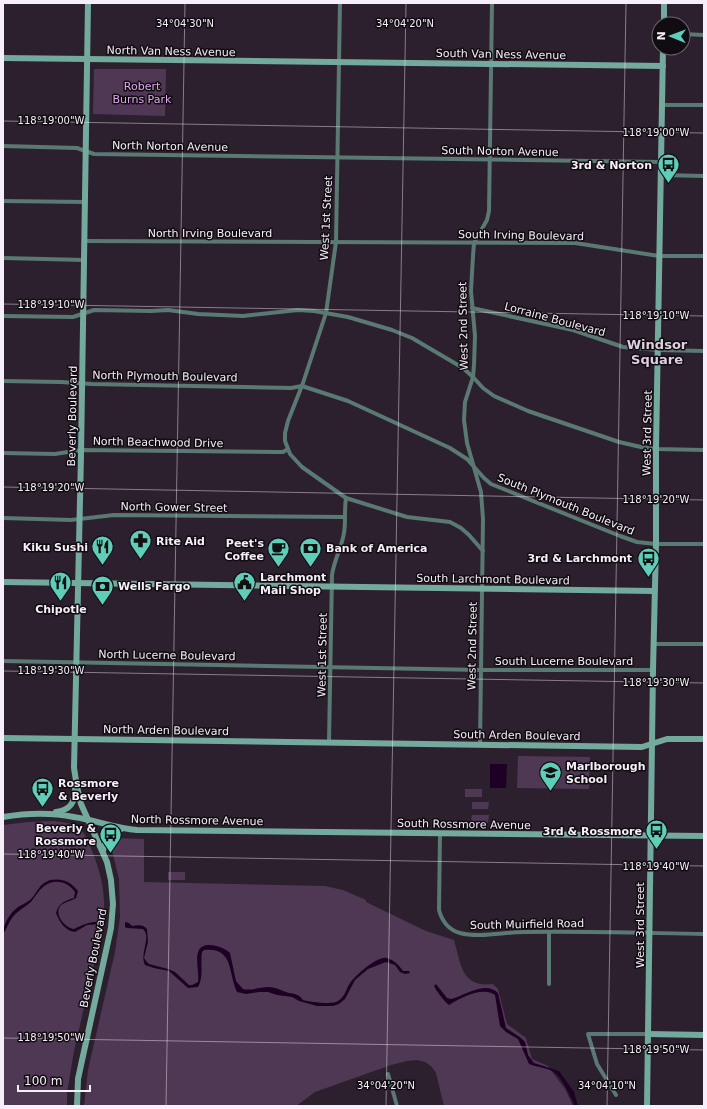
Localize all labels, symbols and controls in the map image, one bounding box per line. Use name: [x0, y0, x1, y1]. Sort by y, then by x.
north arrow: [651, 16, 691, 56]
text: 34°04'30"N: [156, 18, 214, 29]
text: 34°04'20"N: [376, 18, 434, 29]
text: N: [655, 31, 668, 41]
street label: North Van Ness Avenue: [106, 44, 236, 59]
street label: South Van Ness Avenue: [436, 47, 566, 62]
park label: Robert Burns Park: [113, 80, 172, 106]
text: 118°19'00"W: [18, 115, 84, 126]
text: 118°19'00"W: [623, 127, 689, 138]
street label: North Norton Avenue: [112, 139, 228, 154]
street label: South Norton Avenue: [441, 144, 559, 159]
bus stop icon: 3rd & Norton: [655, 152, 681, 185]
place label: 3rd & Norton: [571, 159, 652, 172]
street label: West 1st Street: [318, 175, 335, 261]
street label: North Irving Boulevard: [148, 227, 272, 240]
street label: South Irving Boulevard: [458, 228, 584, 243]
street label: West 2nd Street: [456, 281, 471, 370]
text: 118°19'10"W: [18, 299, 84, 310]
street label: Lorraine Boulevard: [503, 300, 607, 339]
text: 118°19'10"W: [623, 310, 689, 321]
district label: Windsor Square: [627, 337, 688, 367]
street label: Beverly Boulevard: [65, 365, 80, 467]
street label: North Plymouth Boulevard: [92, 369, 238, 384]
street label: West 3rd Street: [640, 389, 655, 476]
street label: North Beachwood Drive: [93, 435, 224, 450]
street label: South Plymouth Boulevard: [495, 471, 636, 538]
text: 118°19'20"W: [18, 482, 84, 493]
text: 118°19'20"W: [623, 494, 689, 505]
street label: North Gower Street: [121, 500, 228, 515]
pharmacy icon: Rite Aid: [128, 528, 154, 561]
restaurant icon: Kiku Sushi: [90, 534, 116, 567]
place label: Rite Aid: [156, 535, 205, 548]
bank icon: Bank of America: [298, 535, 324, 568]
cafe icon: Peet's Coffee: [266, 536, 292, 569]
place label: Peet's Coffee: [225, 537, 264, 563]
place label: Kiku Sushi: [23, 541, 88, 554]
place label: Bank of America: [326, 542, 428, 555]
bus stop icon: 3rd & Larchmont: [635, 545, 661, 578]
place label: 3rd & Larchmont: [527, 552, 632, 565]
restaurant icon: Chipotle: [48, 570, 74, 603]
public building icon: Larchmont Mail Shop: [232, 570, 258, 603]
place label: Larchmont Mail Shop: [260, 571, 326, 597]
street label: South Larchmont Boulevard: [416, 572, 570, 587]
bank icon: Wells Fargo: [90, 573, 116, 606]
place label: Wells Fargo: [118, 580, 191, 593]
street label: West 2nd Street: [465, 601, 480, 690]
place label: Chipotle: [35, 603, 87, 616]
street label: West 1st Street: [315, 612, 330, 697]
street label: North Lucerne Boulevard: [98, 648, 236, 663]
street label: South Lucerne Boulevard: [495, 655, 633, 668]
text: 118°19'30"W: [18, 665, 84, 676]
text: 118°19'30"W: [623, 677, 689, 688]
street label: North Arden Boulevard: [103, 723, 229, 738]
street label: South Arden Boulevard: [453, 728, 581, 743]
school or university icon: Marlborough School: [538, 759, 564, 792]
place label: Marlborough School: [566, 760, 646, 786]
bus stop icon: Rossmore & Beverly: [30, 776, 56, 809]
place label: Rossmore & Beverly: [58, 777, 119, 803]
street label: North Rossmore Avenue: [131, 813, 264, 828]
street label: South Rossmore Avenue: [397, 817, 531, 832]
bus stop icon: 3rd & Rossmore: [644, 818, 670, 851]
bus stop icon: Beverly & Rossmore: [98, 821, 124, 854]
place label: Beverly & Rossmore: [35, 822, 96, 848]
place label: 3rd & Rossmore: [543, 825, 642, 838]
text: 118°19'40"W: [18, 849, 84, 860]
text: 118°19'40"W: [623, 861, 689, 872]
street label: West 3rd Street: [634, 881, 647, 968]
street label: Beverly Boulevard: [77, 907, 109, 1009]
street label: South Muirfield Road: [470, 917, 584, 932]
text: 118°19'50"W: [18, 1032, 84, 1043]
text: 118°19'50"W: [623, 1044, 689, 1055]
scale bar: [18, 1067, 90, 1093]
text: 100 m: [24, 1074, 62, 1088]
text: 34°04'20"N: [357, 1080, 415, 1091]
text: 34°04'10"N: [578, 1080, 636, 1091]

